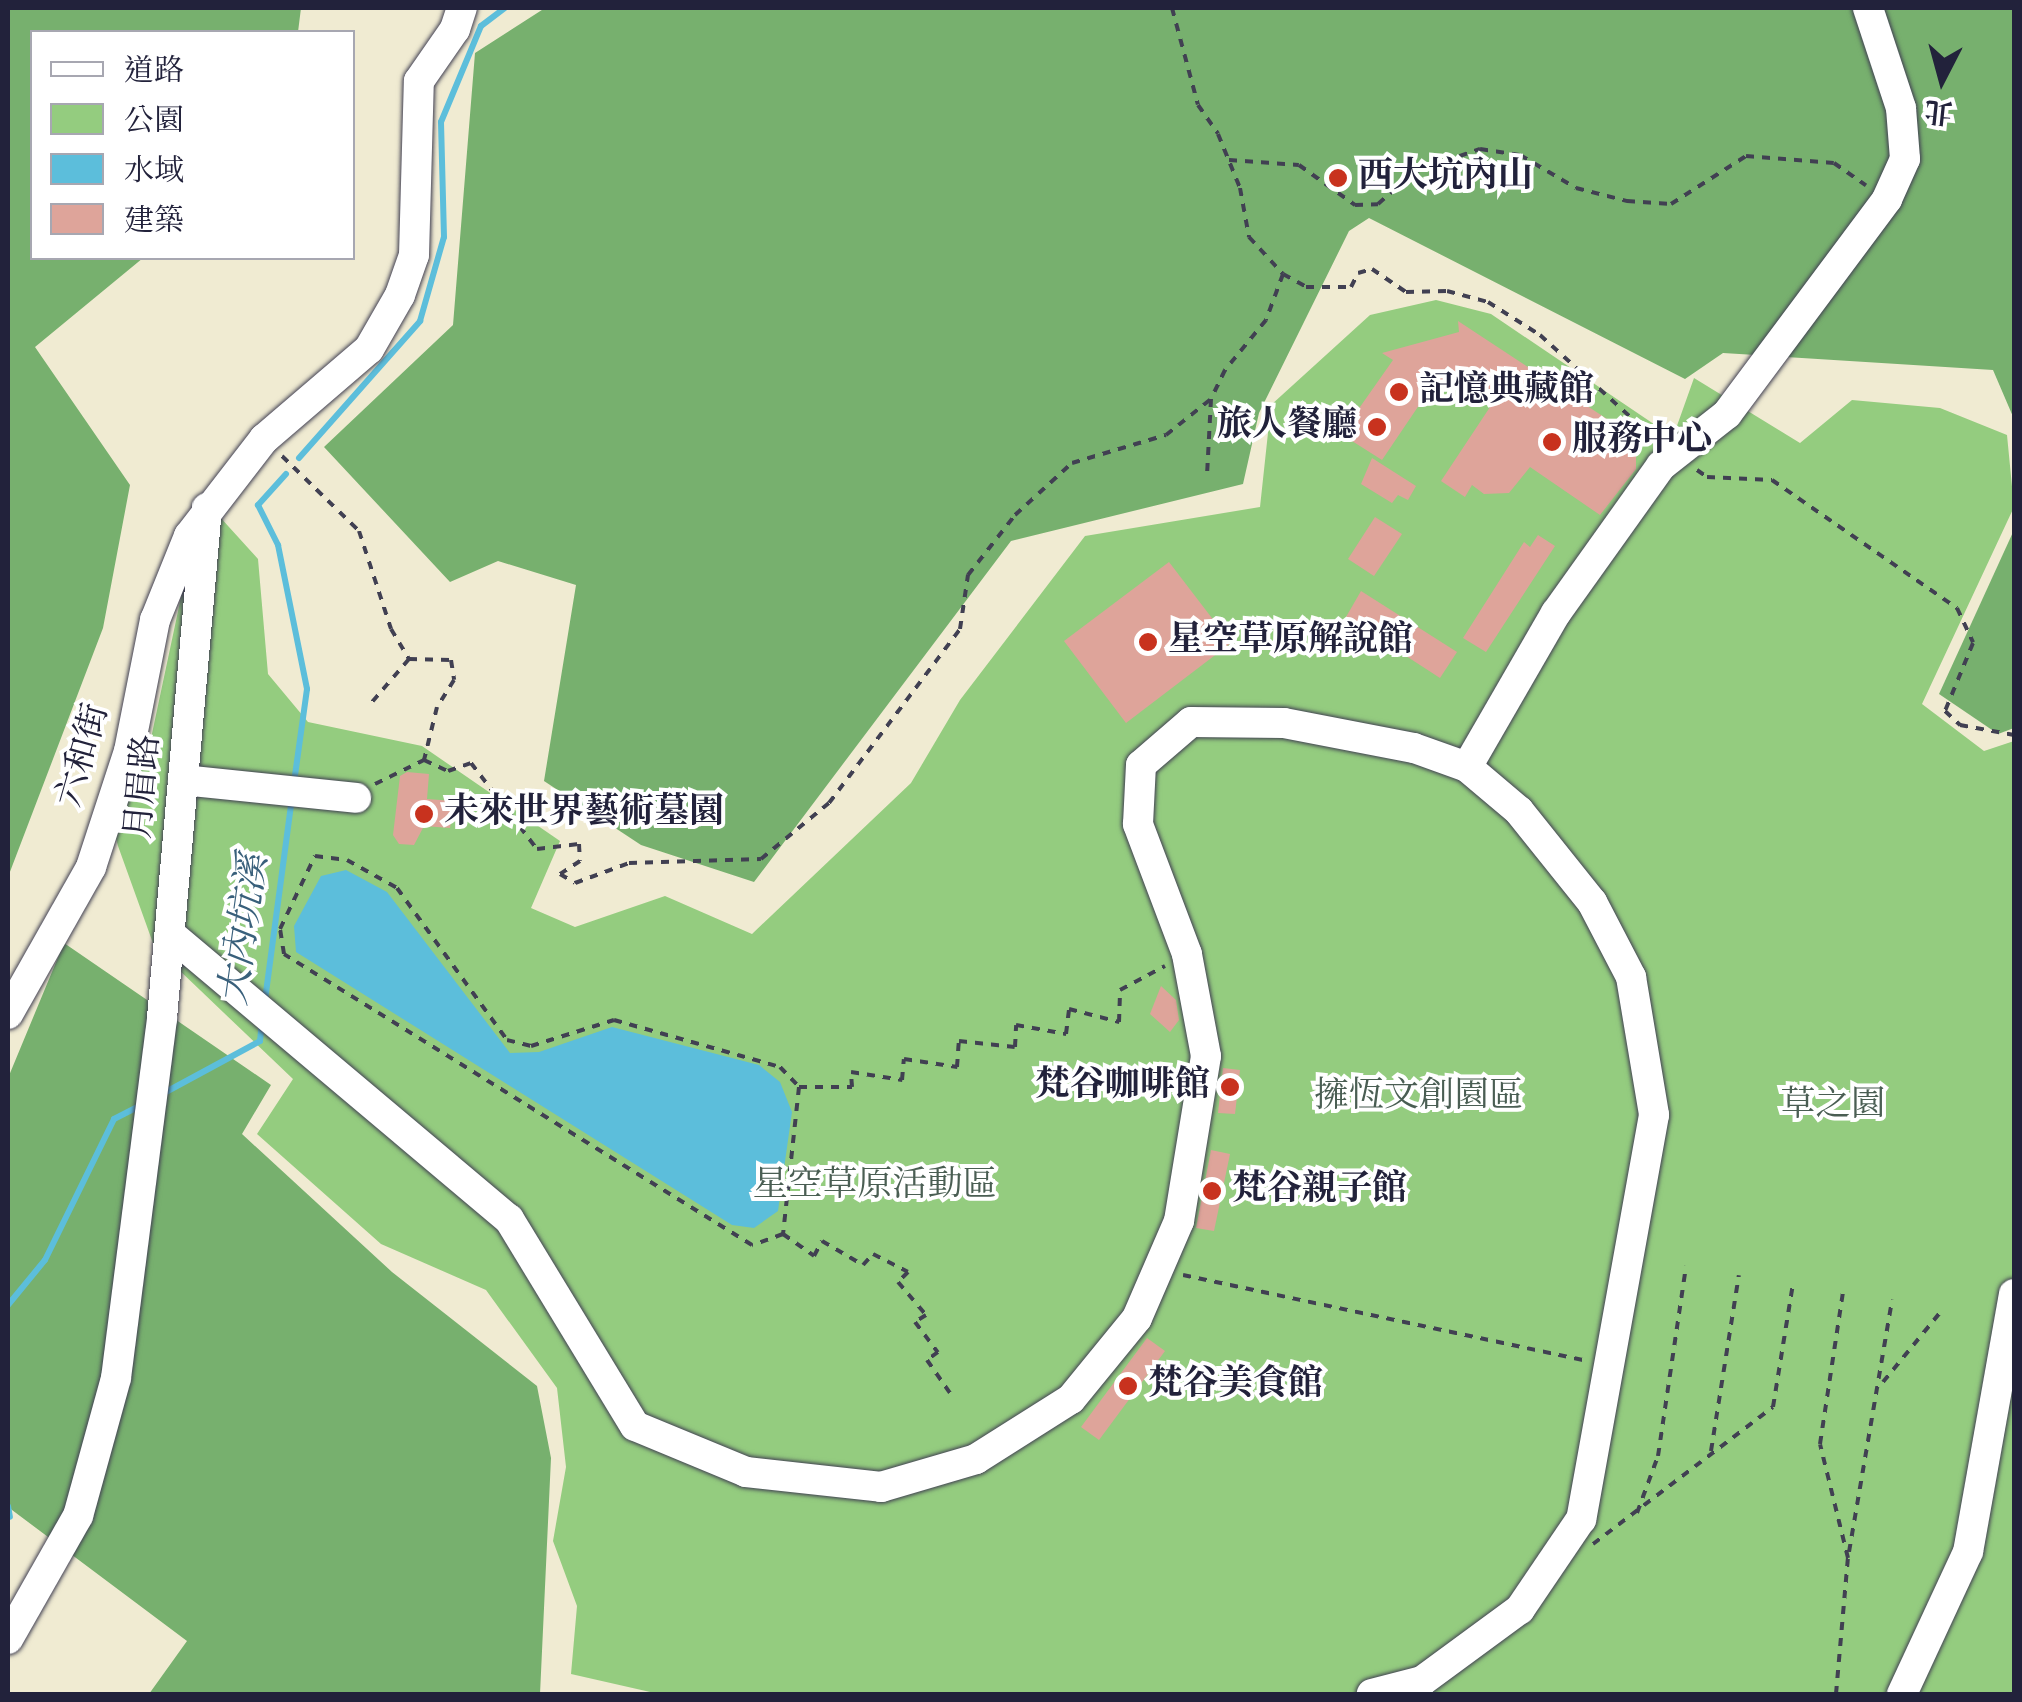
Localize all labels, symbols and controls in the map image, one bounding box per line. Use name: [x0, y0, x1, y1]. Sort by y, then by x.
legend: [30, 30, 355, 260]
north arrow: [1892, 30, 1992, 130]
text: 道路: [124, 51, 184, 94]
text: 北: [1923, 88, 1955, 131]
text: 公園: [124, 101, 184, 144]
text: 水域: [124, 151, 184, 194]
place label: 西大坑內山: [1358, 157, 1533, 199]
marker: 西大坑內山: [1327, 167, 1349, 189]
text: 建築: [124, 201, 184, 244]
place label: 記憶典藏館: [1419, 371, 1594, 413]
marker: 記憶典藏館: [1388, 381, 1410, 403]
place label: 旅人餐廳: [1217, 406, 1357, 448]
marker: 旅人餐廳: [1366, 416, 1388, 438]
place label: 服務中心: [1572, 421, 1712, 463]
marker: 服務中心: [1541, 431, 1563, 453]
place label: 星空草原解說館: [1168, 621, 1413, 663]
marker: 星空草原解說館: [1137, 631, 1159, 653]
street label: 六和街: [50, 700, 120, 812]
street label: 月眉路: [120, 733, 170, 841]
place label: 未來世界藝術墓園: [444, 793, 724, 835]
marker: 未來世界藝術墓園: [413, 803, 435, 825]
water label: 大內坑溪: [214, 852, 280, 1008]
place label: 梵谷咖啡館: [1035, 1066, 1210, 1108]
marker: 梵谷咖啡館: [1219, 1076, 1241, 1098]
park label: 擁恆文創園區: [1314, 1077, 1524, 1119]
park label: 草之園: [1781, 1086, 1885, 1128]
park label: 星空草原活動區: [753, 1166, 997, 1208]
place label: 梵谷親子館: [1232, 1170, 1407, 1212]
marker: 梵谷親子館: [1201, 1180, 1223, 1202]
place label: 梵谷美食館: [1148, 1365, 1323, 1407]
marker: 梵谷美食館: [1117, 1375, 1139, 1397]

